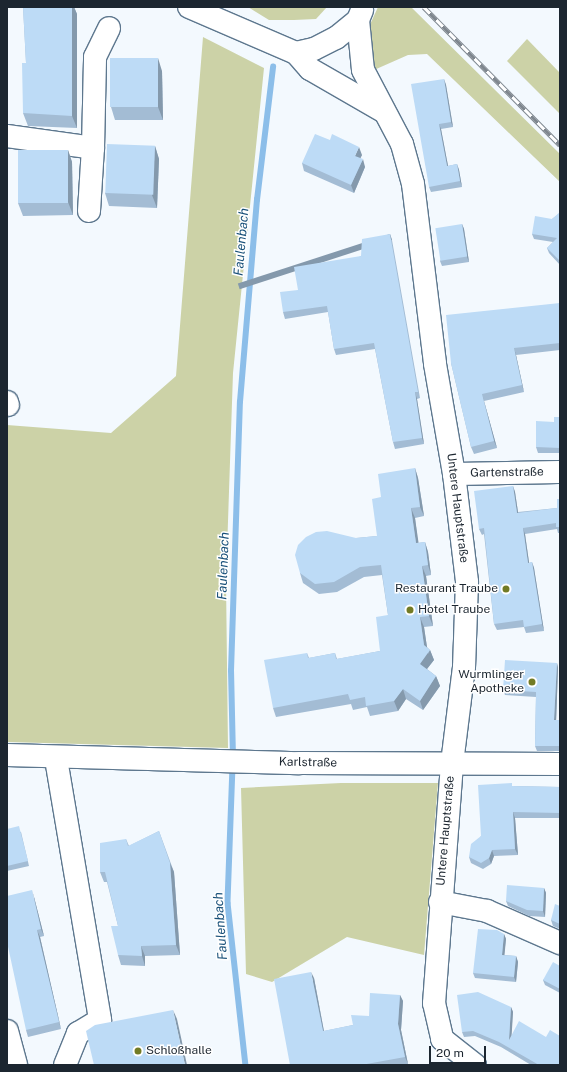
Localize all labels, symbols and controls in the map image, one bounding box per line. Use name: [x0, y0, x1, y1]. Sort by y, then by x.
water label: Faulenbach: [231, 207, 253, 277]
street label: Untere Hauptstraße: [443, 452, 471, 564]
street label: Gartenstraße: [470, 465, 544, 481]
water label: Faulenbach: [215, 532, 233, 600]
place label: Restaurant Traube: [395, 582, 498, 596]
marker: Restaurant Traube: [501, 584, 511, 594]
place label: Hotel Traube: [418, 603, 490, 617]
marker: Hotel Traube: [405, 605, 415, 615]
place label: Wurmlinger Apotheke: [458, 668, 524, 696]
marker: Wurmlinger Apotheke: [527, 677, 537, 687]
street label: Karlstraße: [279, 755, 337, 771]
street label: Untere Hauptstraße: [434, 775, 458, 887]
water label: Faulenbach: [211, 892, 231, 960]
scale bar: [431, 1038, 488, 1064]
place label: Schloßhalle: [146, 1044, 212, 1058]
marker: Schloßhalle: [133, 1046, 143, 1056]
text: 20 m: [436, 1046, 464, 1060]

